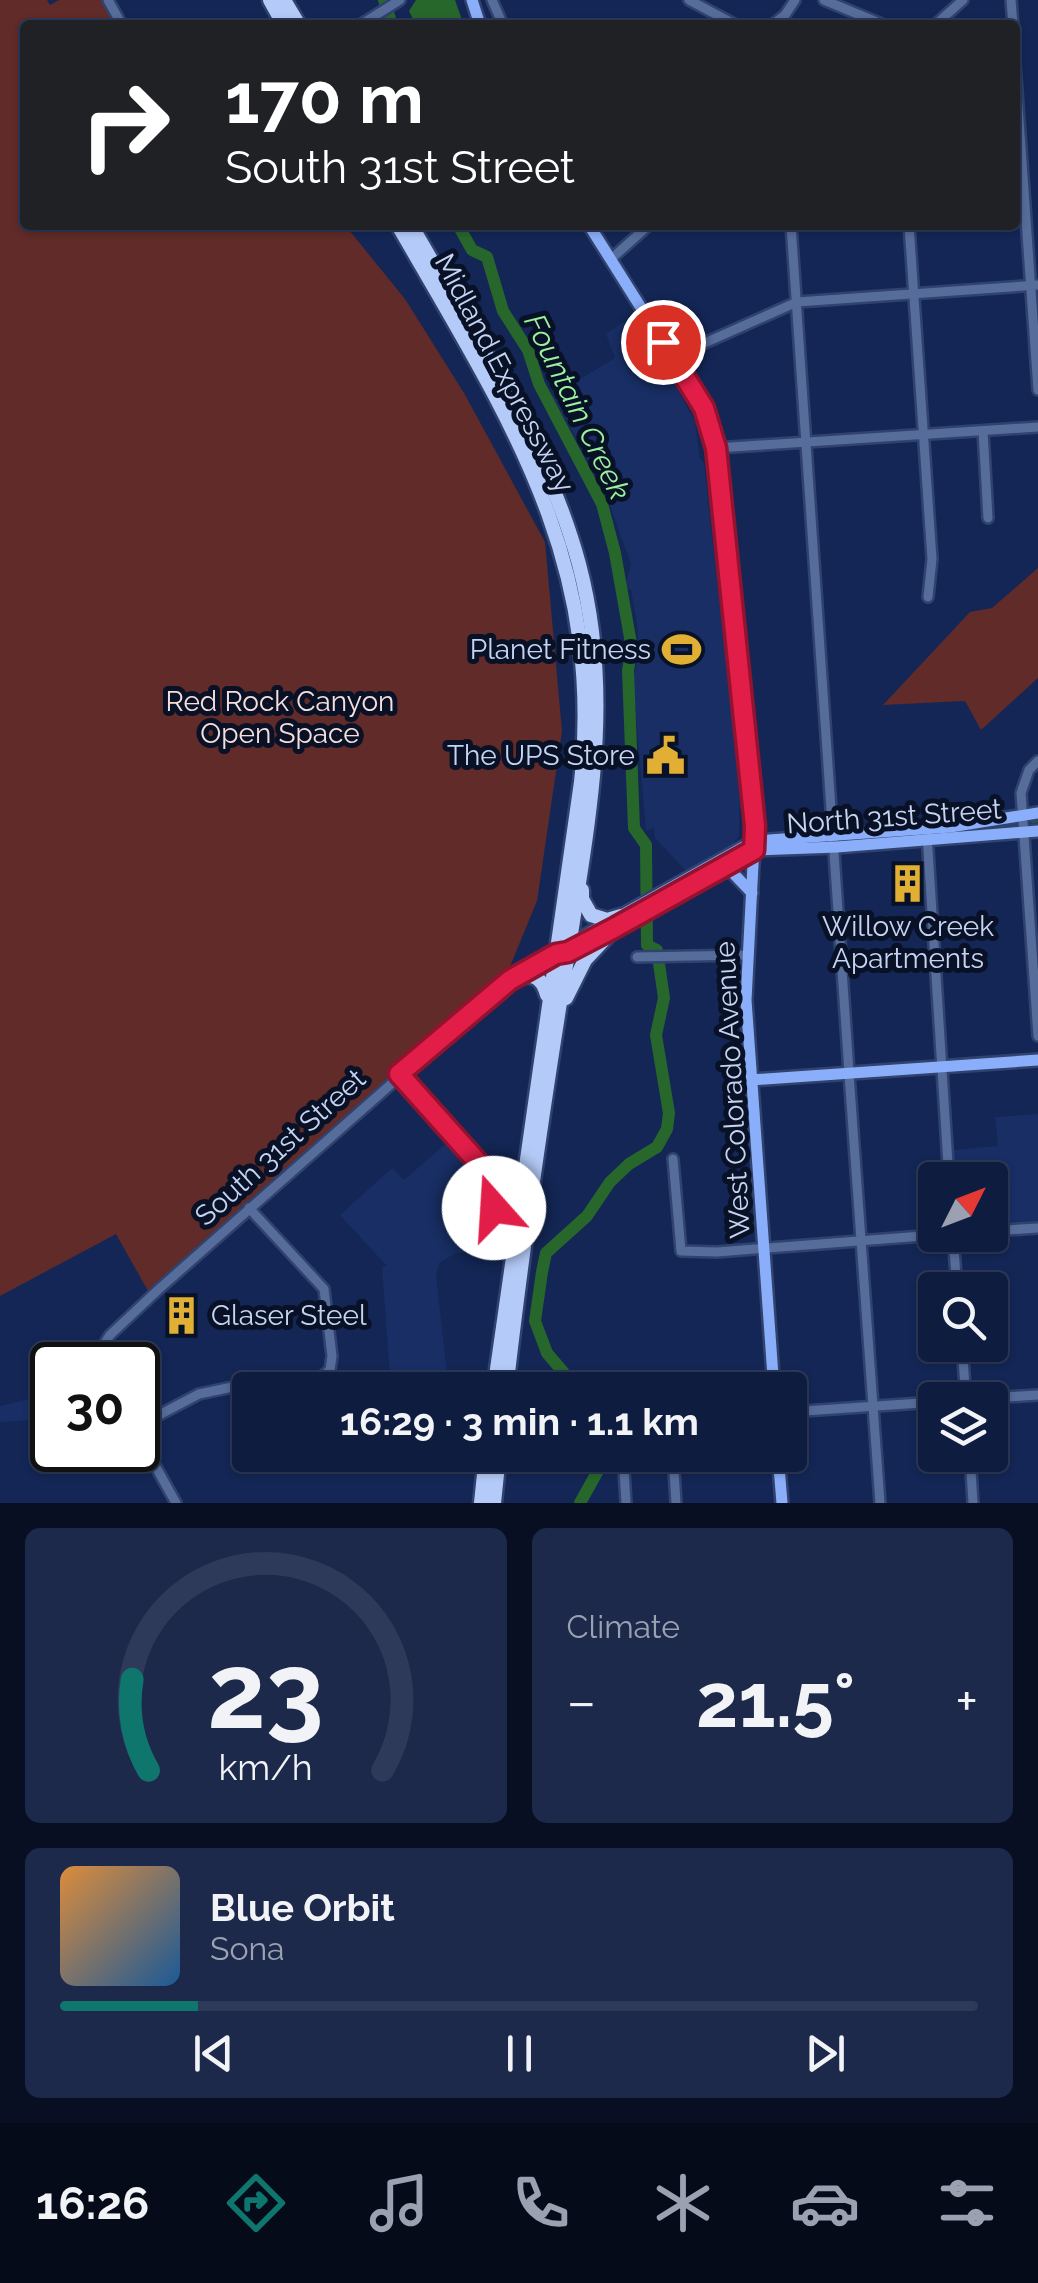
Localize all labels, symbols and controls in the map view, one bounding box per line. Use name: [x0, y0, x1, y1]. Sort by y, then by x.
text: 170 m: [225, 57, 424, 139]
icon: right: [60, 60, 190, 190]
text: South 31st Street: [225, 141, 575, 194]
street label: Midland Expressway: [428, 248, 581, 498]
pin: [621, 300, 706, 385]
water label: Fountain Creek: [517, 308, 638, 506]
icon: arrive: [636, 315, 691, 370]
sports icon: Planet Fitness: [660, 628, 702, 670]
place label: Planet Fitness: [470, 633, 651, 666]
park label: Red Rock Canyon Open Space: [166, 685, 394, 750]
public building icon: The UPS Store: [644, 734, 686, 776]
place label: The UPS Store: [447, 739, 635, 772]
street label: North 31st Street: [785, 792, 1003, 840]
building icon: Willow Creek Apartments: [887, 862, 929, 904]
place label: Willow Creek Apartments: [822, 910, 994, 975]
street label: West Colorado Avenue: [708, 940, 757, 1239]
street label: South 31st Street: [188, 1062, 373, 1232]
position arrow: [442, 1156, 546, 1260]
north arrow: [918, 1162, 1008, 1252]
map controls: [918, 1162, 1008, 1472]
button: search: [918, 1272, 1008, 1362]
building icon: Glaser Steel: [160, 1294, 202, 1336]
place label: Glaser Steel: [211, 1299, 367, 1332]
speed limit sign: 30: [30, 1342, 160, 1472]
button: layers: [918, 1382, 1008, 1472]
text: 16:29 · 3 min · 1.1 km: [340, 1399, 699, 1444]
text: Climate: [567, 1608, 680, 1645]
text: 23: [207, 1630, 324, 1752]
text: 21.5°: [696, 1656, 855, 1745]
text: −: [567, 1669, 596, 1734]
text: +: [955, 1669, 978, 1734]
text: km/h: [219, 1746, 313, 1788]
text: Blue Orbit: [210, 1885, 395, 1930]
text: Sona: [210, 1930, 285, 1967]
icon: previous: [186, 2026, 241, 2081]
icon: pause: [492, 2026, 547, 2081]
icon: next: [798, 2026, 853, 2081]
icon: directions: [221, 2168, 291, 2238]
icon: music: [364, 2168, 434, 2238]
icon: phone: [506, 2168, 576, 2238]
icon: climate: [648, 2168, 718, 2238]
icon: car: [790, 2168, 860, 2238]
icon: filters: [932, 2168, 1002, 2238]
text: 16:26: [36, 2177, 149, 2230]

